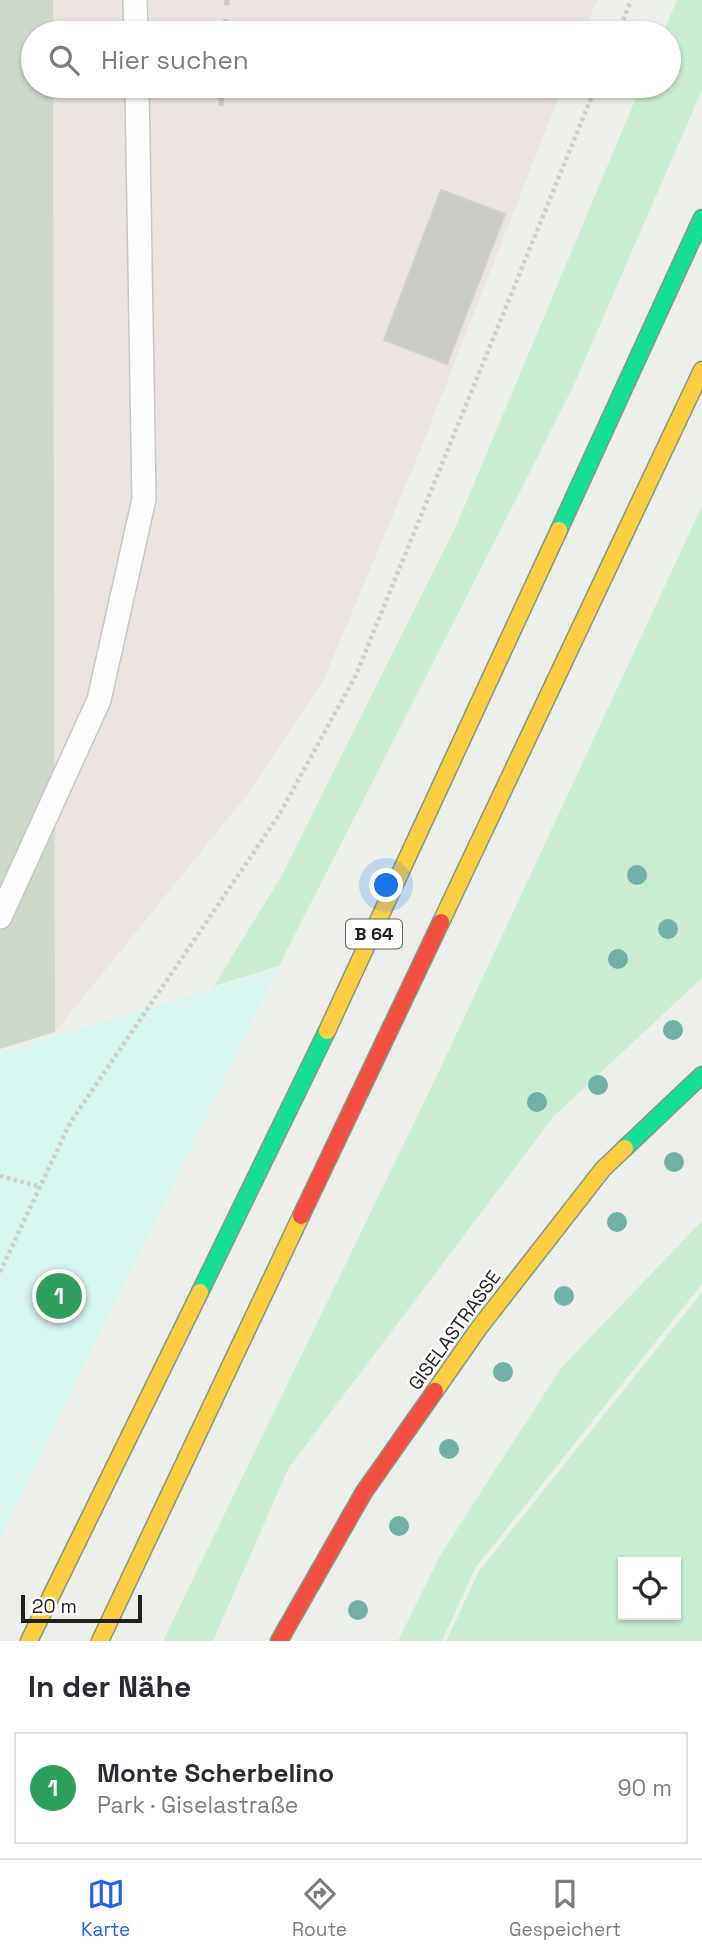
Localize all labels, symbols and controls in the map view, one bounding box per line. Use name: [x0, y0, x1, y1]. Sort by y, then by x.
search box: [21, 21, 681, 98]
icon: search: [45, 41, 83, 79]
text: Hier suchen: [101, 43, 249, 77]
your location: [369, 868, 403, 902]
road number: B 64: [346, 919, 402, 948]
street label: GISELASTRASSE: [403, 1266, 506, 1395]
pin: 1: [36, 1270, 82, 1322]
map controls: [618, 1557, 681, 1620]
button: locate: [618, 1557, 681, 1620]
scale bar: [21, 1592, 142, 1624]
text: 20 m: [32, 1594, 77, 1619]
text: In der Nähe: [28, 1667, 191, 1706]
text: Monte Scherbelino: [97, 1756, 334, 1790]
text: 1: [48, 1773, 58, 1803]
text: 90 m: [617, 1773, 672, 1803]
text: Park · Giselastraße: [97, 1790, 298, 1820]
tab: Karte: [81, 1875, 130, 1942]
tab: Route: [292, 1875, 347, 1942]
tab: Gespeichert: [509, 1875, 621, 1942]

